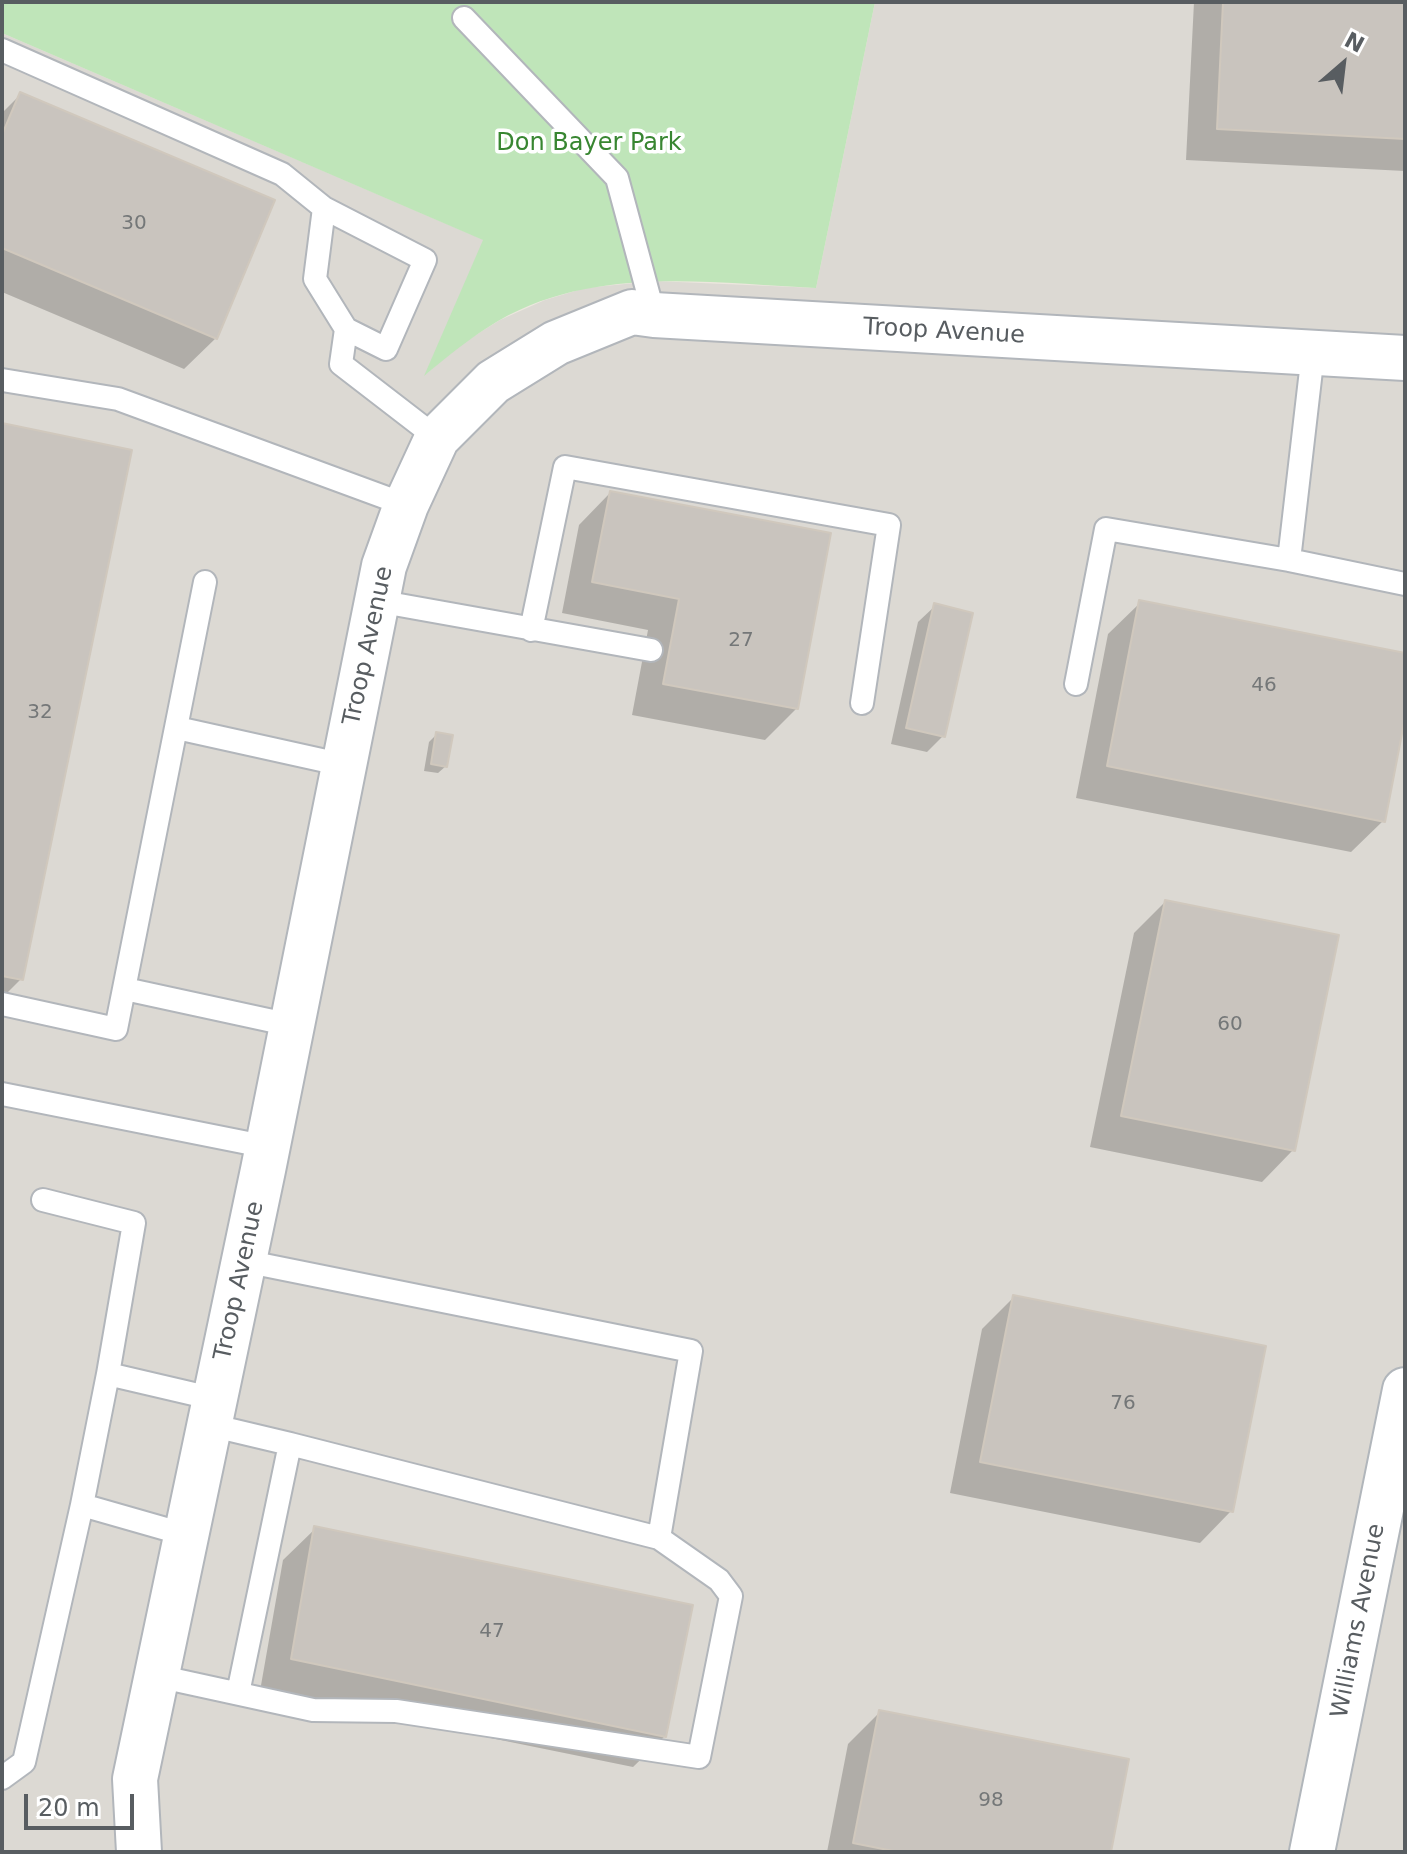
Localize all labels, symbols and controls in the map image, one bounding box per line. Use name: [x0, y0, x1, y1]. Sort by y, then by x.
north arrow: [1303, 24, 1383, 104]
text: N: [1340, 27, 1368, 58]
park label: Don Bayer Park: [496, 130, 682, 158]
house number: 30: [121, 212, 147, 236]
street label: Troop Avenue: [862, 313, 1026, 351]
street label: Troop Avenue: [338, 564, 400, 728]
house number: 27: [728, 629, 754, 653]
house number: 46: [1251, 674, 1277, 698]
house number: 32: [27, 701, 53, 725]
house number: 60: [1217, 1013, 1243, 1037]
street label: Troop Avenue: [209, 1199, 271, 1363]
house number: 76: [1110, 1392, 1136, 1416]
street label: Williams Avenue: [1326, 1521, 1392, 1721]
house number: 47: [479, 1620, 505, 1644]
scale bar: [28, 1778, 138, 1828]
house number: 98: [978, 1789, 1004, 1813]
text: 20 m: [38, 1794, 100, 1822]

